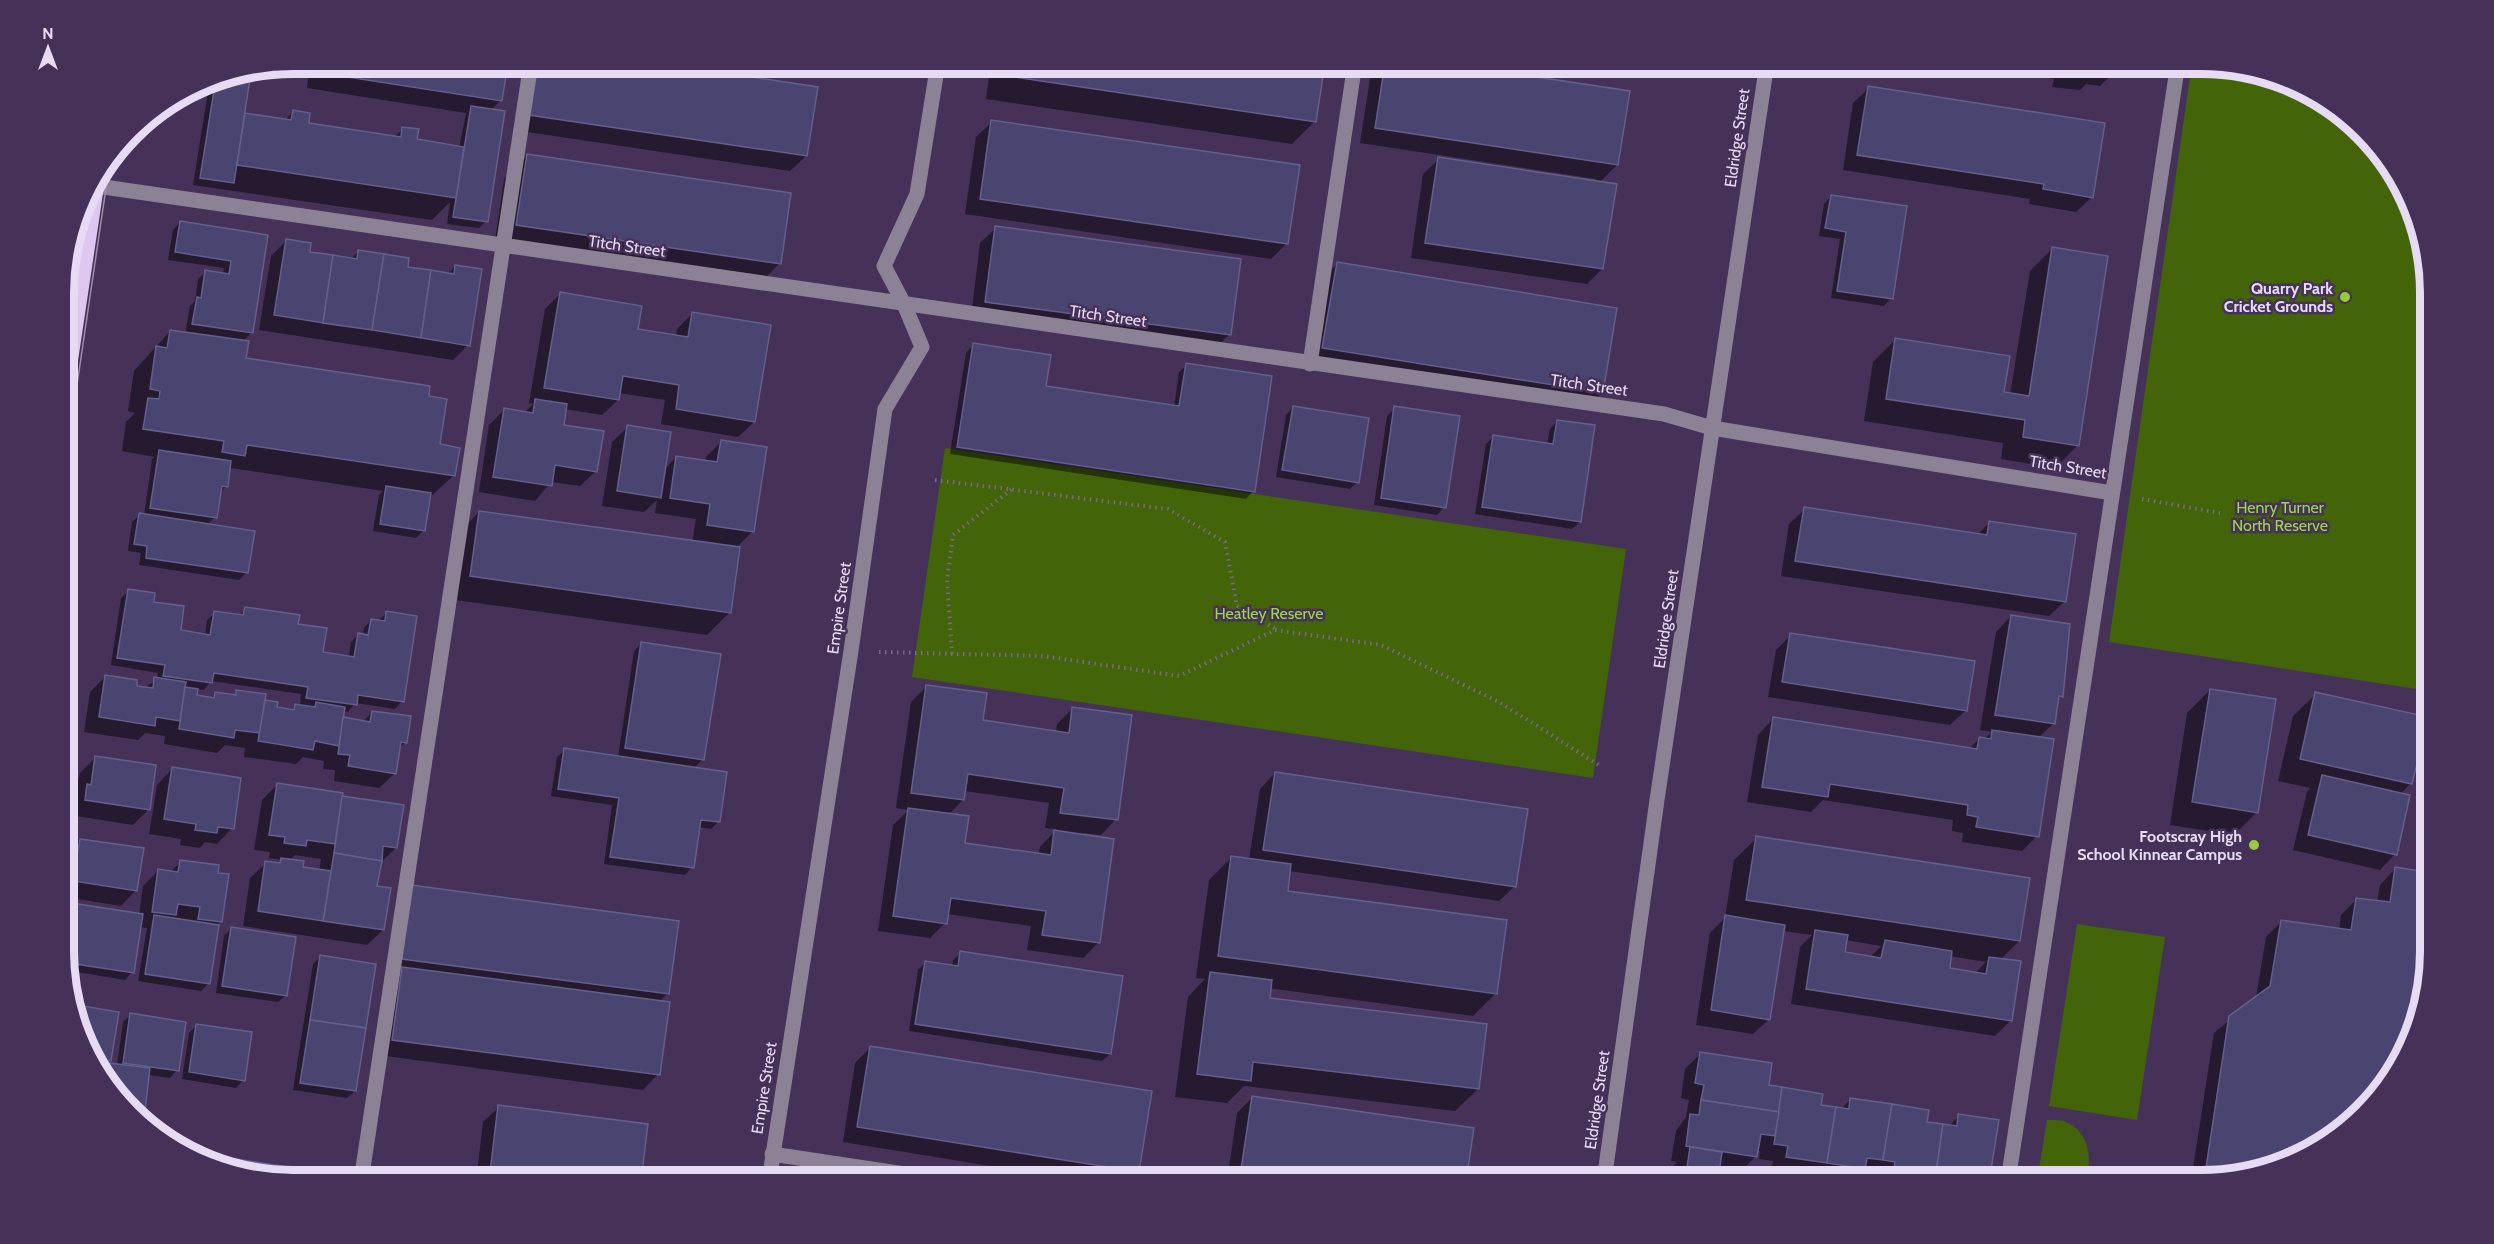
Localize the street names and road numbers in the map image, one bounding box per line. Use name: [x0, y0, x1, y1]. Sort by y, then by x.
street label: Eldridge Street: [1721, 87, 1753, 189]
street label: Titch Street: [587, 231, 667, 261]
street label: Titch Street: [1068, 301, 1148, 331]
street label: Titch Street: [1549, 370, 1629, 400]
street label: Titch Street: [2028, 452, 2108, 483]
street label: Empire Street: [823, 560, 855, 655]
street label: Eldridge Street: [1650, 568, 1682, 670]
street label: Empire Street: [747, 1040, 781, 1135]
street label: Eldridge Street: [1581, 1049, 1613, 1151]

